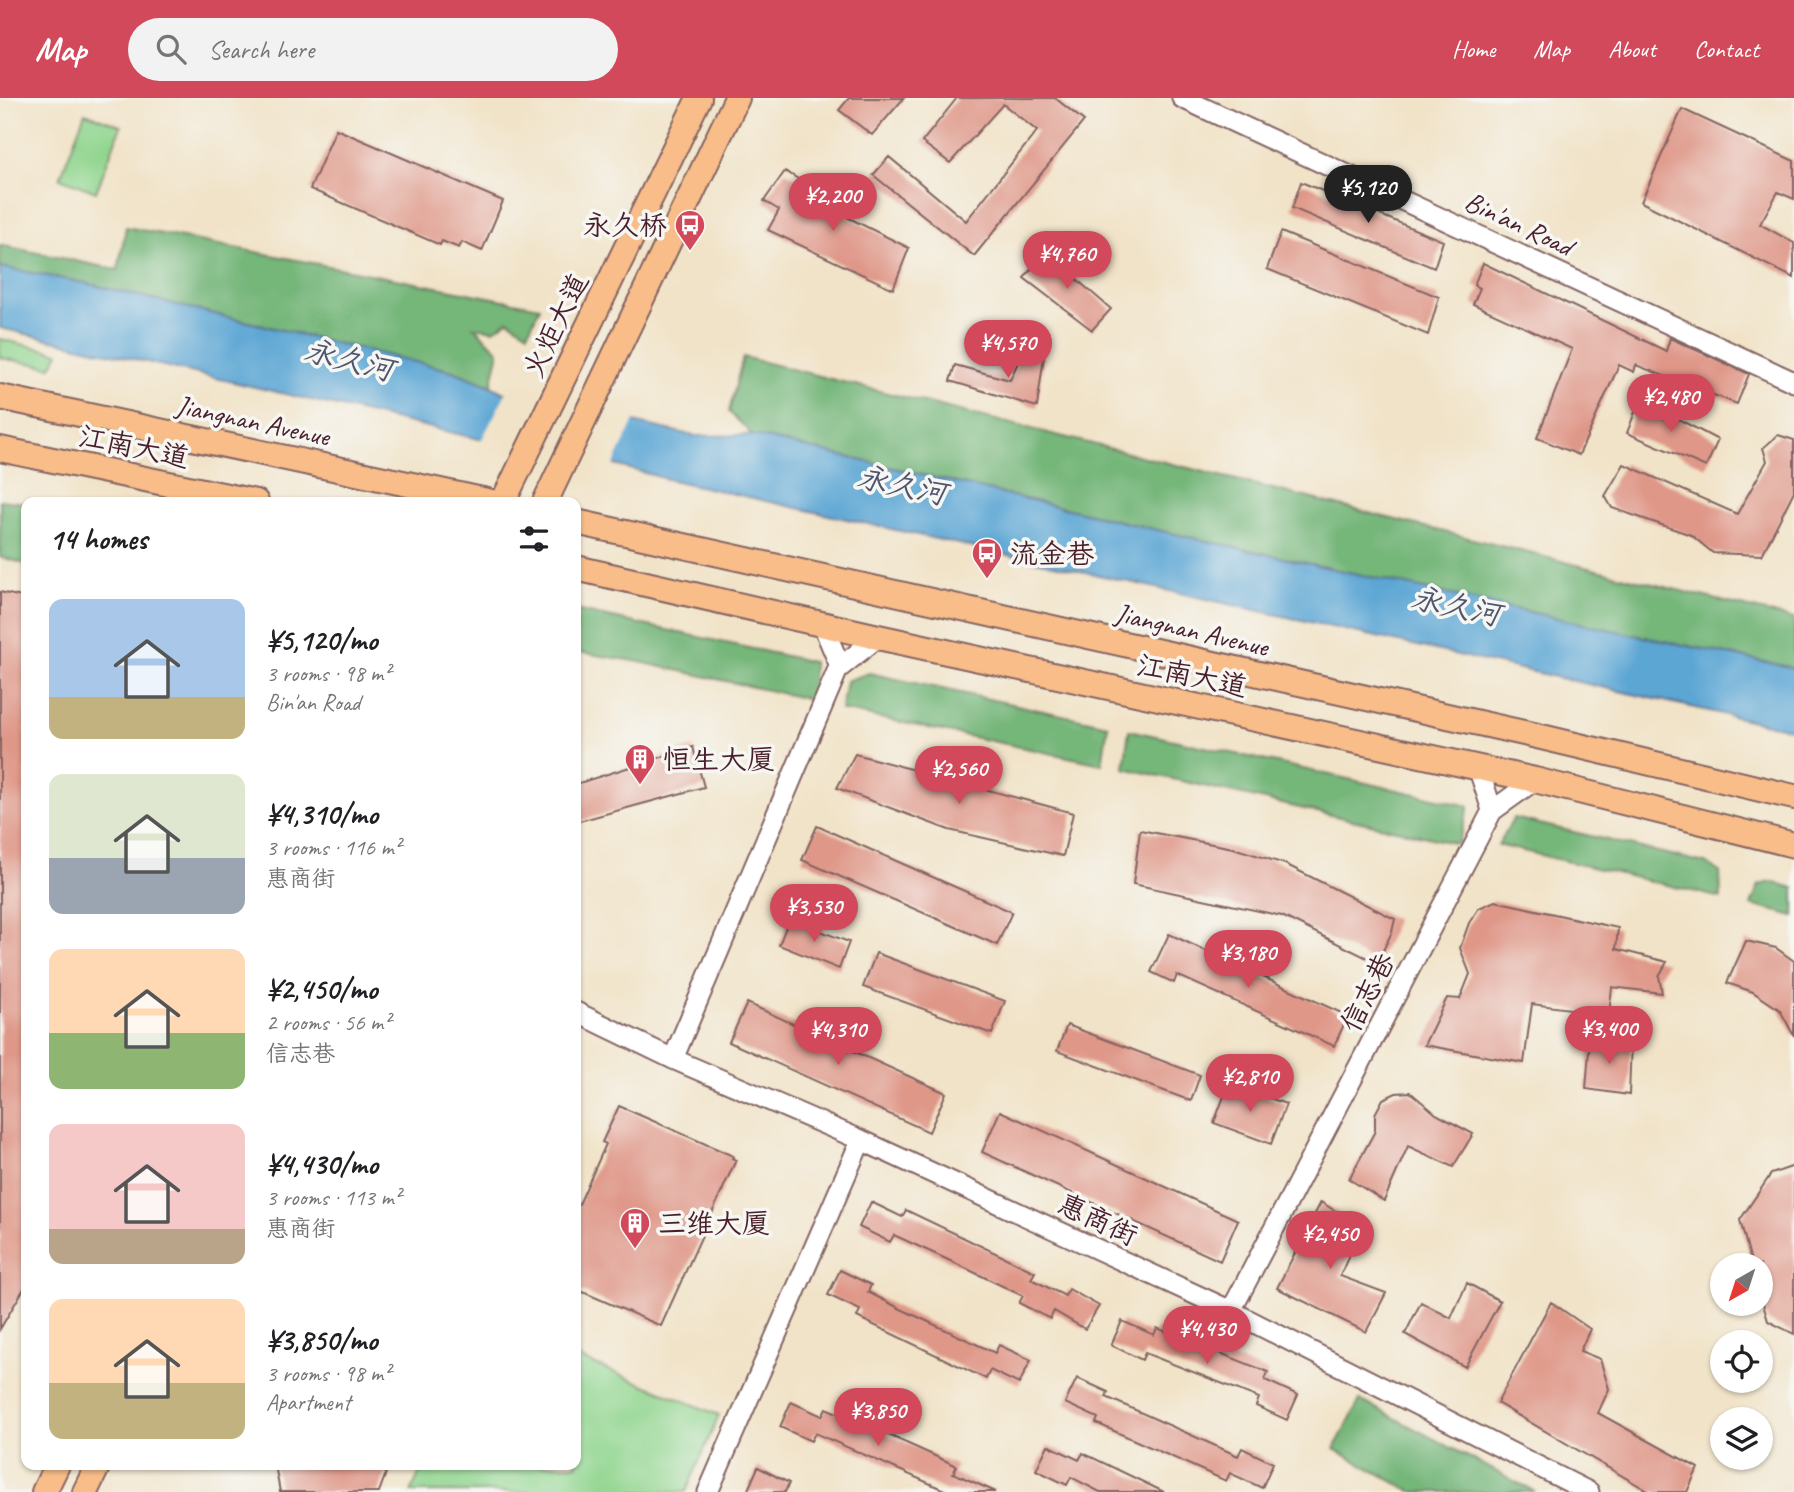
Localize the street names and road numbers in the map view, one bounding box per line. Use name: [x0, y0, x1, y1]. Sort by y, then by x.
street label: Bin'an Road: [1459, 183, 1582, 265]
street label: 火炬大道: [515, 267, 596, 383]
street label: Jiangnan Avenue: [171, 387, 335, 454]
street label: 江南大道: [75, 418, 192, 475]
street label: Jiangnan Avenue: [1110, 594, 1274, 664]
street label: 江南大道: [1133, 647, 1250, 704]
street label: 信志巷: [1333, 946, 1403, 1038]
street label: 惠商街: [1052, 1186, 1143, 1253]

